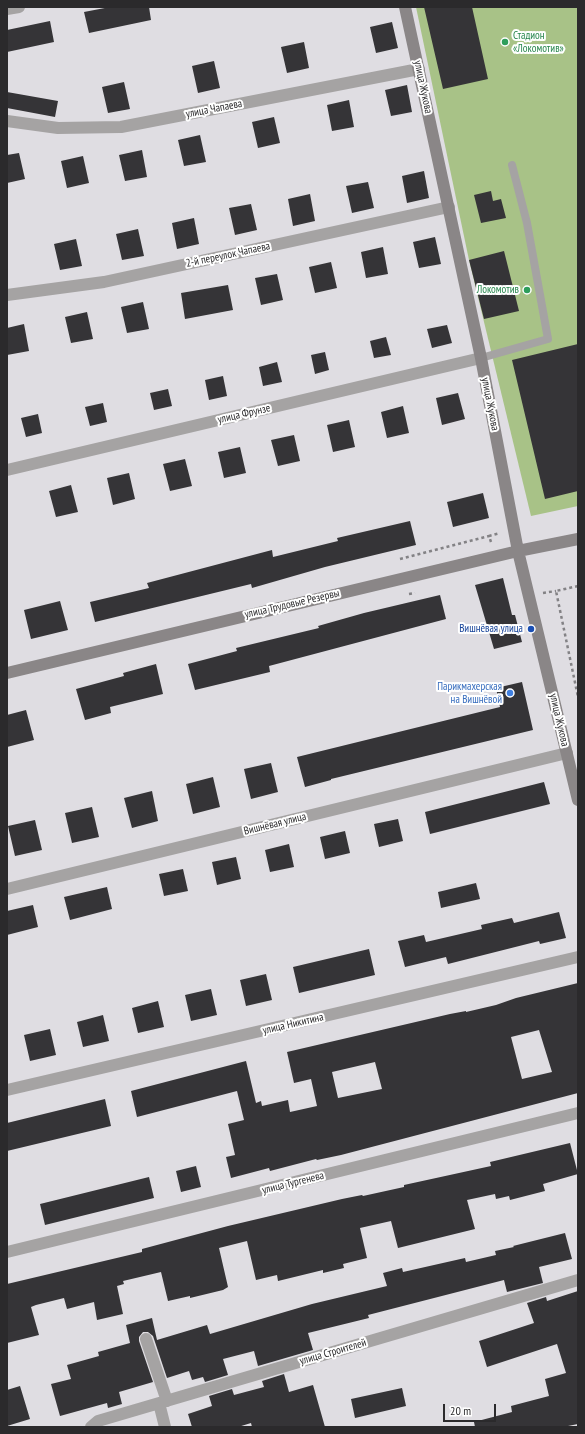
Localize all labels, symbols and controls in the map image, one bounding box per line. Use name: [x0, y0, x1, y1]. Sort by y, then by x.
place label: Стадион «Локомотив»: [513, 29, 564, 55]
marker: Стадион «Локомотив»: [500, 37, 510, 47]
street label: улица Жукова: [411, 59, 435, 115]
street label: улица Чапаева: [185, 97, 243, 121]
street label: 2-й переулок Чапаева: [185, 240, 271, 270]
place label: Локомотив: [477, 283, 519, 297]
marker: Локомотив: [522, 285, 532, 295]
street label: улица Жукова: [478, 376, 502, 432]
street label: улица Фрунзе: [216, 402, 272, 426]
street label: улица Трудовые Резервы: [243, 587, 341, 621]
place label: Вишнёвая улица: [459, 622, 523, 636]
marker: Вишнёвая улица: [526, 624, 536, 634]
place label: Парикмахерская на Вишнёвой: [437, 680, 502, 706]
marker: Парикмахерская на Вишнёвой: [505, 688, 515, 698]
street label: улица Жукова: [547, 692, 571, 748]
street label: Вишнёвая улица: [242, 810, 308, 838]
street label: улица Никитина: [261, 1011, 325, 1037]
street label: улица Тургенева: [261, 1169, 325, 1197]
street label: улица Строителей: [298, 1336, 368, 1368]
scale bar: [445, 1396, 498, 1422]
text: 20 m: [450, 1403, 471, 1418]

